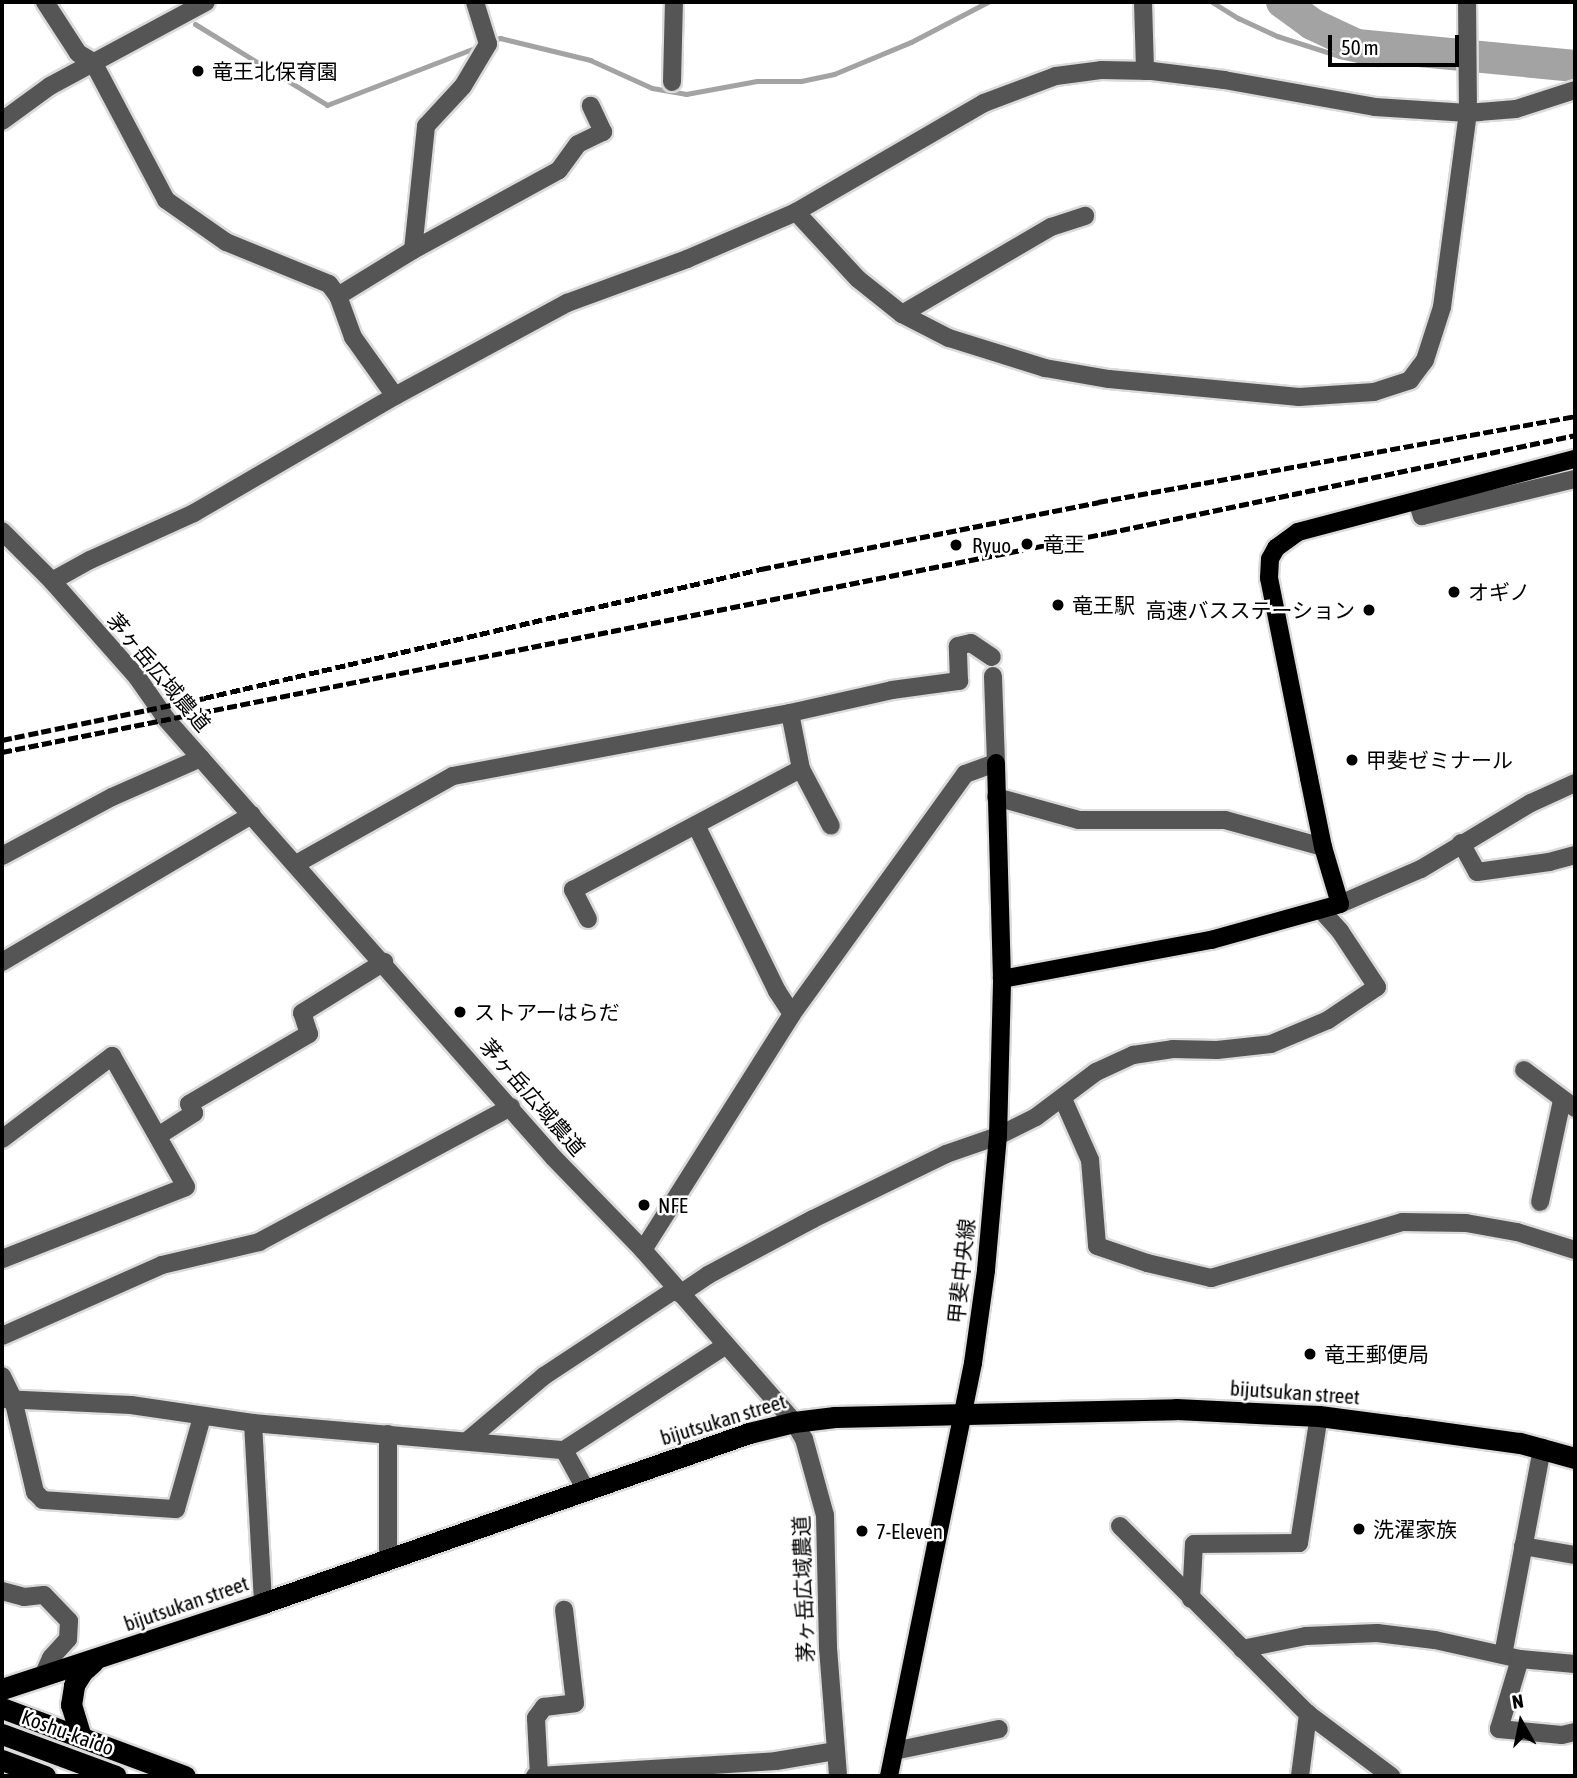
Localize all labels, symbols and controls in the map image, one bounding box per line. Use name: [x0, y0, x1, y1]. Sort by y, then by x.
scale bar: [1332, 21, 1463, 65]
text: 50 m: [1341, 35, 1379, 59]
place label: 竜王北保育園: [212, 58, 338, 84]
marker: 竜王北保育園: [190, 63, 206, 79]
place label: 竜王: [1043, 531, 1085, 557]
place label: Ryuo: [972, 532, 1011, 558]
marker: 竜王: [1017, 534, 1037, 554]
marker: Ryuo: [946, 535, 966, 555]
place label: オギノ: [1468, 579, 1531, 605]
marker: オギノ: [1446, 584, 1462, 600]
place label: 竜王駅: [1072, 592, 1135, 618]
marker: 竜王駅: [1050, 597, 1066, 613]
place label: 高速バスステーション: [1145, 597, 1355, 623]
marker: 高速バスステーション: [1361, 602, 1377, 618]
street label: 茅ヶ岳広域農道: [102, 608, 216, 736]
place label: 甲斐ゼミナール: [1366, 747, 1513, 773]
marker: 甲斐ゼミナール: [1344, 752, 1360, 768]
place label: ストアーはらだ: [474, 999, 620, 1025]
marker: ストアーはらだ: [452, 1004, 468, 1020]
street label: 茅ヶ岳広域農道: [475, 1033, 591, 1161]
place label: NFE: [658, 1192, 688, 1218]
marker: NFE: [636, 1197, 652, 1213]
street label: 甲斐中央線: [943, 1217, 979, 1325]
place label: 竜王郵便局: [1324, 1341, 1429, 1367]
marker: 竜王郵便局: [1302, 1346, 1318, 1362]
street label: bijutsukan street: [1229, 1375, 1361, 1409]
street label: bijutsukan street: [657, 1388, 789, 1450]
street label: 茅ヶ岳広域農道: [788, 1515, 818, 1663]
place label: 洗濯家族: [1373, 1516, 1457, 1542]
place label: 7-Eleven: [876, 1518, 943, 1544]
marker: 洗濯家族: [1351, 1521, 1367, 1537]
marker: 7-Eleven: [854, 1523, 870, 1539]
street label: bijutsukan street: [120, 1570, 252, 1636]
north arrow: [1486, 1687, 1556, 1757]
text: N: [1510, 1690, 1525, 1713]
street label: Koshu-kaido: [18, 1704, 118, 1760]

